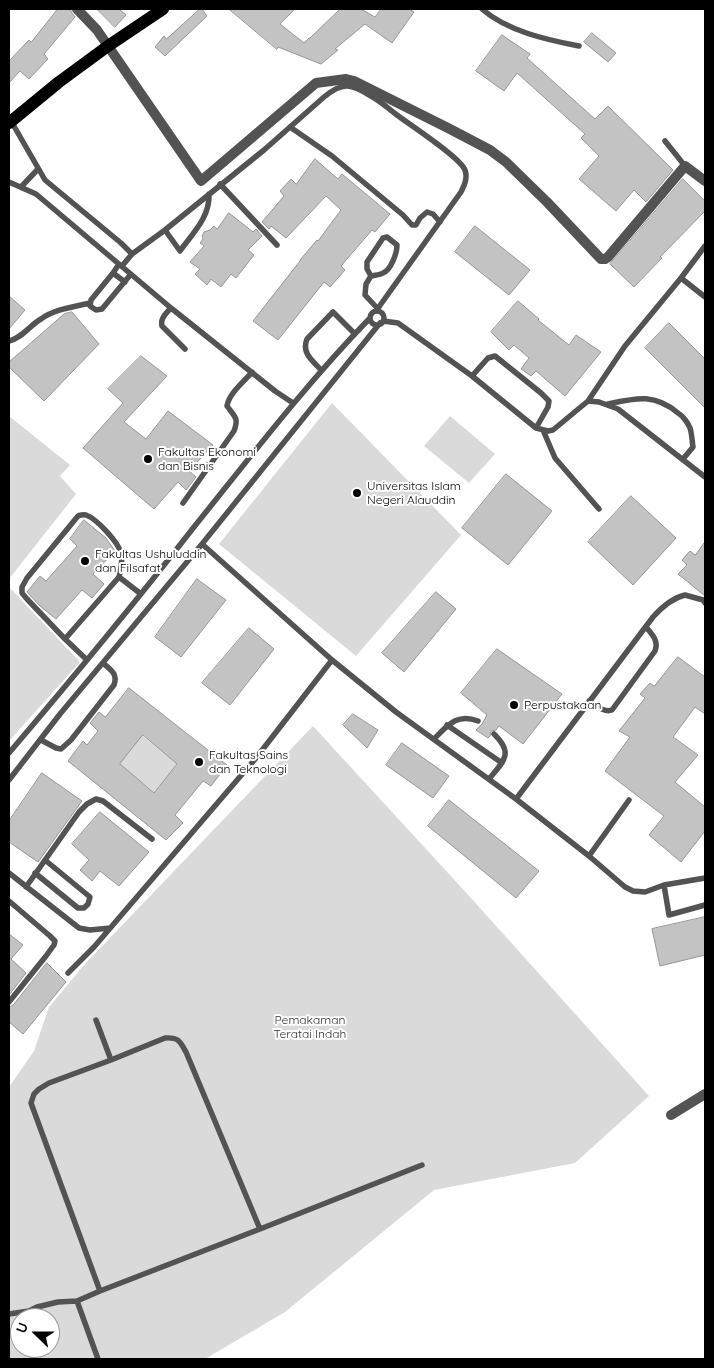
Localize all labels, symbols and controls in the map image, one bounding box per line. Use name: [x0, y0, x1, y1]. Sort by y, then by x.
place label: Fakultas Ekonomi dan Bisnis: [158, 445, 256, 473]
marker: Fakultas Ekonomi dan Bisnis: [142, 453, 154, 465]
place label: Universitas Islam Negeri Alauddin: [367, 479, 461, 507]
marker: Universitas Islam Negeri Alauddin: [351, 487, 363, 499]
place label: Fakultas Ushuluddin dan Filsafat: [95, 547, 206, 575]
marker: Fakultas Ushuluddin dan Filsafat: [79, 555, 91, 567]
place label: Perpustakaan: [524, 698, 601, 712]
marker: Perpustakaan: [508, 699, 520, 711]
place label: Fakultas Sains dan Teknologi: [209, 748, 288, 776]
marker: Fakultas Sains dan Teknologi: [193, 756, 205, 768]
park label: Pemakaman Teratai Indah: [274, 1013, 346, 1041]
north arrow: [10, 1308, 60, 1358]
text: U: [12, 1320, 32, 1336]

